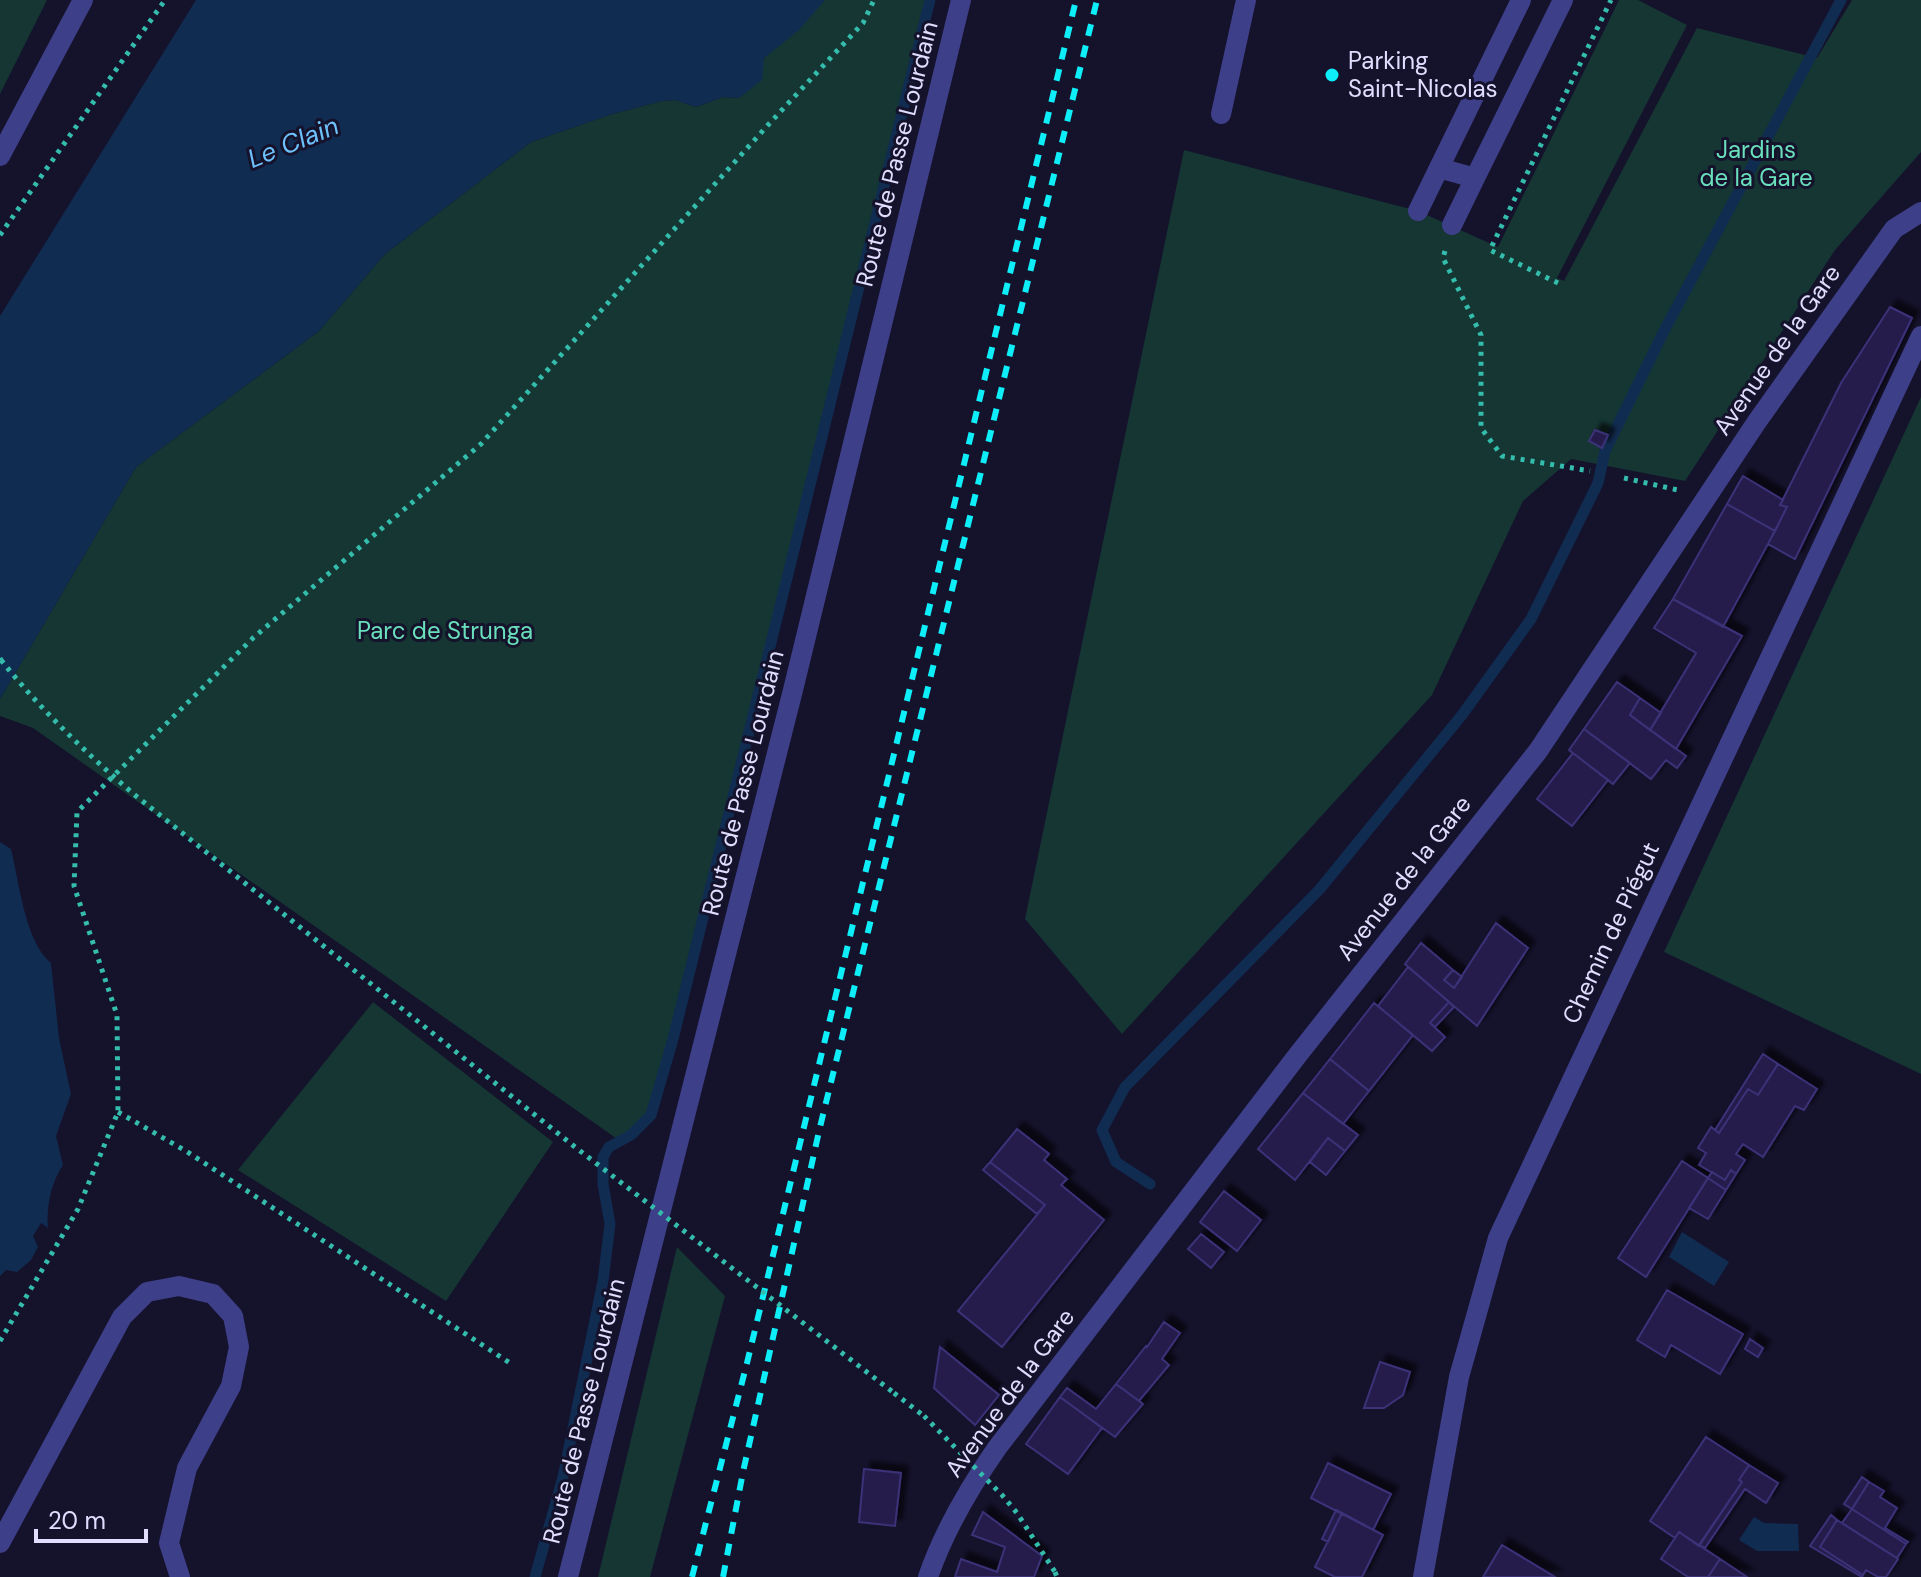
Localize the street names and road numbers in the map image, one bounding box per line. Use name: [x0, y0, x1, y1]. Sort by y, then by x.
street label: Route de Passe Lourdain: [849, 18, 945, 290]
street label: Avenue de la Gare: [1706, 258, 1847, 441]
street label: Route de Passe Lourdain: [695, 647, 791, 919]
street label: Avenue de la Gare: [1329, 789, 1478, 966]
street label: Chemin de Piégut: [1555, 837, 1666, 1029]
street label: Route de Passe Lourdain: [536, 1275, 632, 1547]
street label: Avenue de la Gare: [938, 1302, 1081, 1483]

